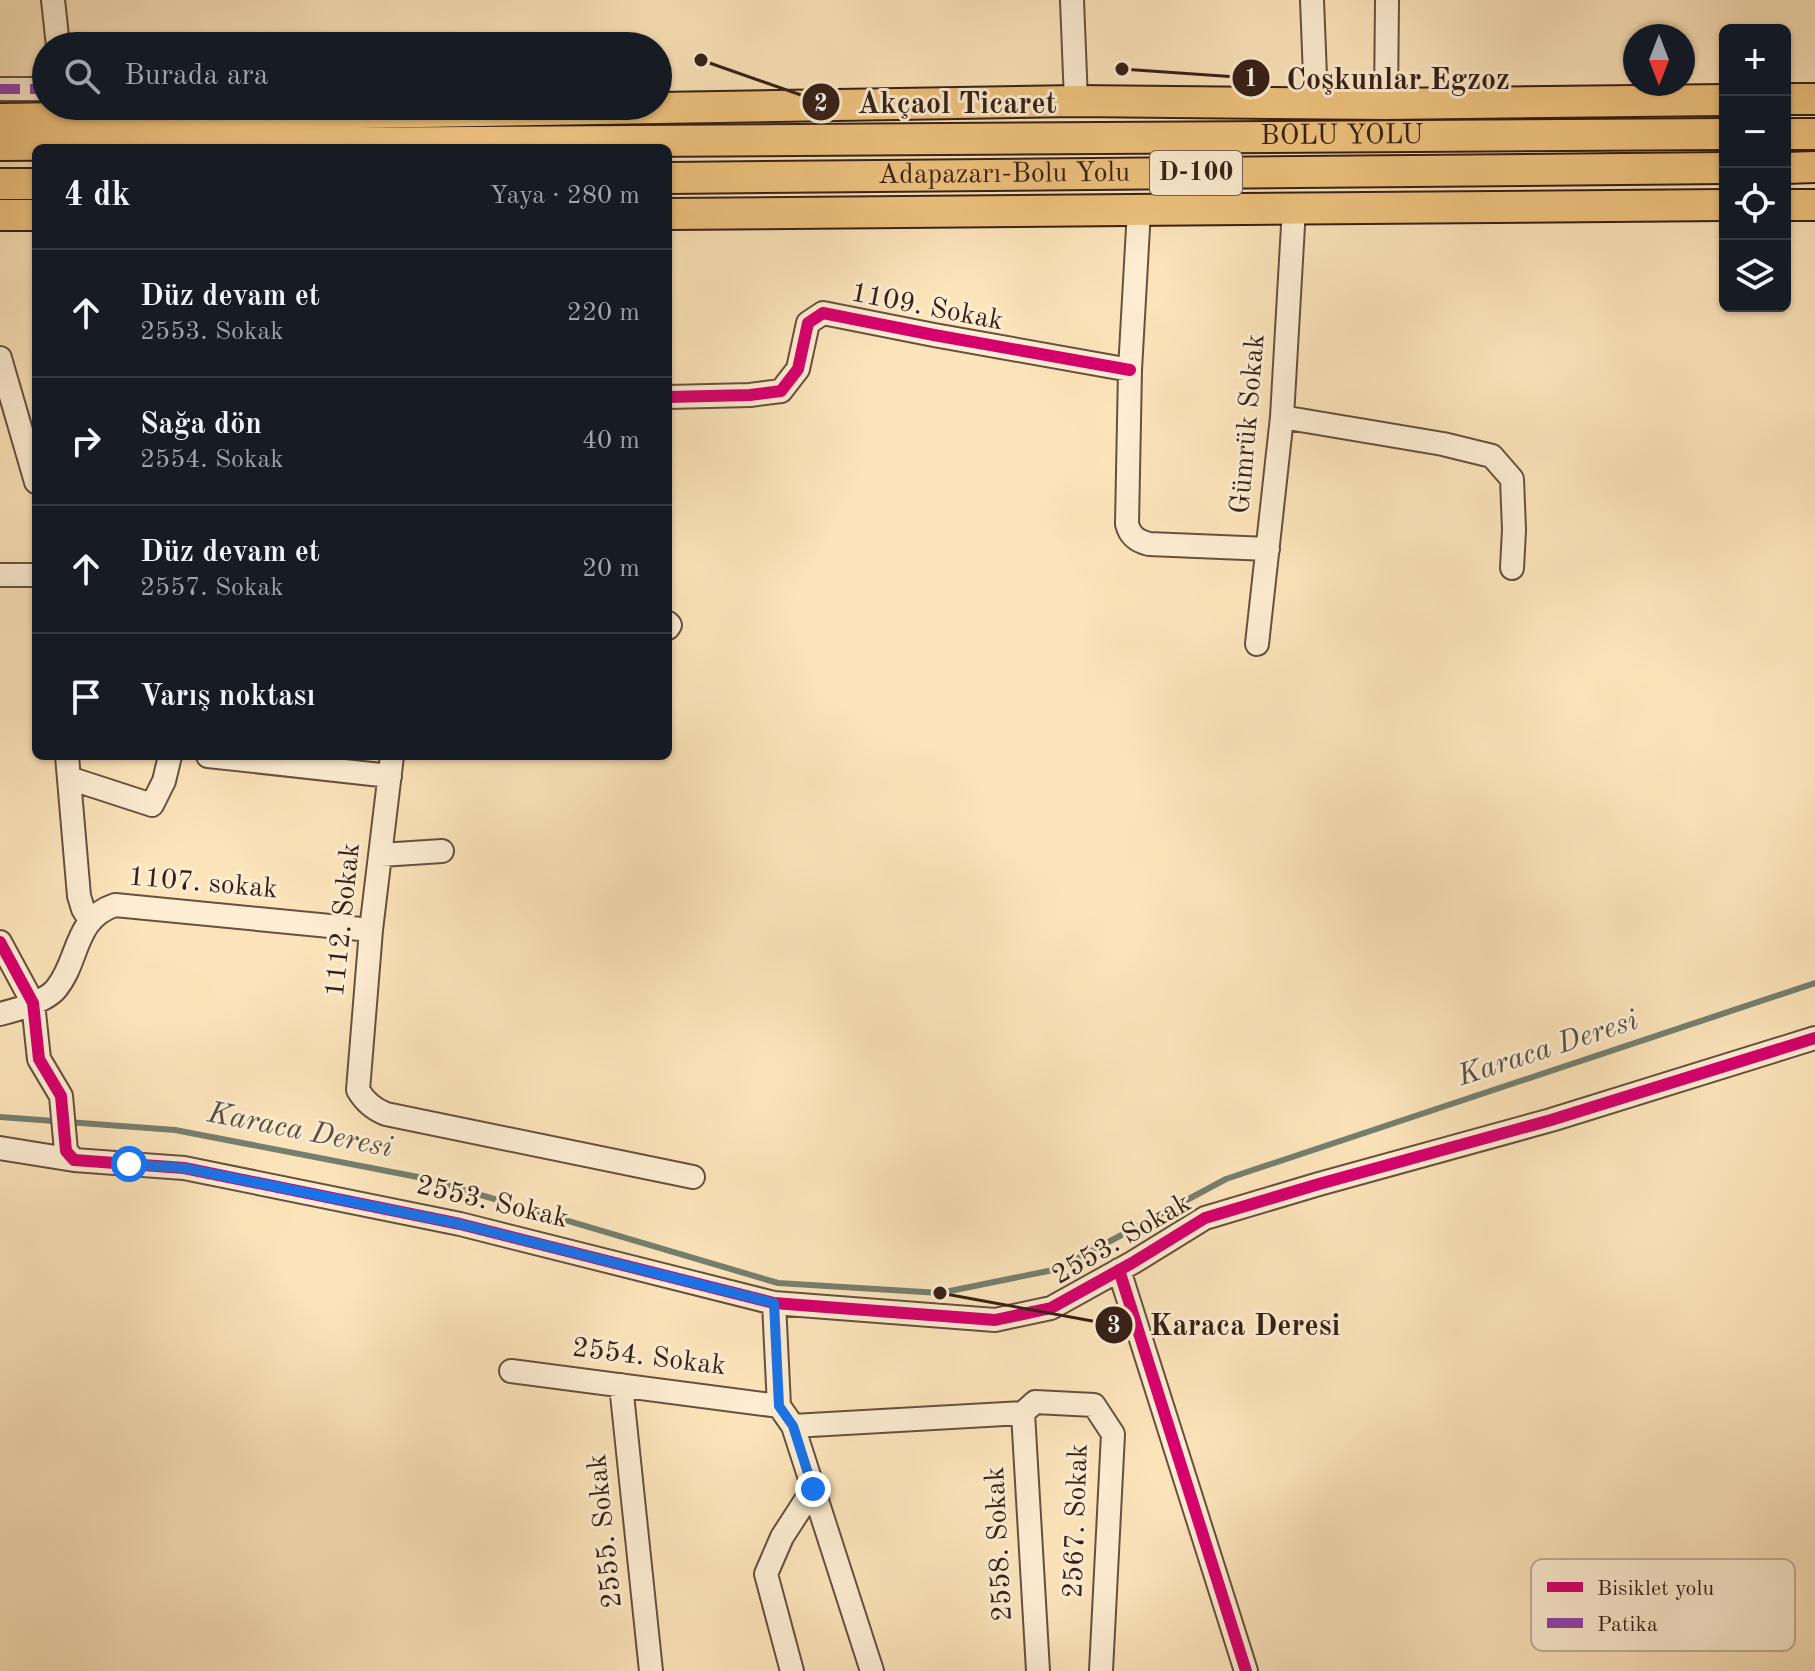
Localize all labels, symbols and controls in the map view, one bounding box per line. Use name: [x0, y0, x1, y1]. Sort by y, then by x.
north arrow: [1623, 24, 1695, 96]
map controls: [1719, 24, 1791, 312]
button: +: [1719, 24, 1791, 96]
search box: [32, 32, 672, 120]
callout: Coşkunlar Egzoz: [1231, 51, 1526, 105]
icon: search: [60, 54, 104, 98]
text: Burada ara: [124, 61, 269, 91]
text: Coşkunlar Egzoz: [1286, 66, 1510, 96]
text: 1: [1244, 68, 1258, 92]
callout: Akçaol Ticaret: [801, 75, 1072, 129]
text: Akçaol Ticaret: [857, 90, 1057, 120]
text: 2: [814, 93, 828, 117]
button: −: [1719, 96, 1791, 168]
street label: BOLU YOLU: [1260, 122, 1424, 151]
road number: D-100: [1150, 151, 1242, 195]
street label: Adapazarı-Bolu Yolu: [878, 160, 1130, 190]
button: locate: [1719, 168, 1791, 240]
text: 4 dk: [64, 179, 131, 213]
text: Yaya · 280 m: [490, 183, 640, 209]
button: layers: [1719, 240, 1791, 312]
street label: 1109. Sokak: [848, 279, 1006, 337]
text: Düz devam et: [140, 282, 320, 312]
icon: ahead: [64, 291, 108, 335]
text: 220 m: [567, 300, 640, 326]
text: 2553. Sokak: [140, 319, 284, 345]
street label: Gümrük Sokak: [1227, 333, 1271, 515]
text: Sağa dön: [140, 410, 262, 440]
icon: right: [64, 419, 108, 463]
text: 40 m: [582, 428, 640, 454]
text: 2554. Sokak: [140, 447, 284, 473]
text: Düz devam et: [140, 538, 320, 568]
icon: ahead: [64, 547, 108, 591]
text: 20 m: [582, 556, 640, 582]
text: 2557. Sokak: [140, 575, 284, 601]
icon: arrive: [64, 675, 108, 719]
text: Varış noktası: [140, 682, 315, 712]
street label: 1112. Sokak: [322, 842, 366, 998]
street label: 1107. sokak: [127, 864, 279, 904]
water label: Karaca Deresi: [1453, 1006, 1642, 1093]
water label: Karaca Deresi: [204, 1098, 395, 1164]
route start: [111, 1146, 147, 1182]
street label: 2553. Sokak: [413, 1172, 571, 1234]
street label: 2553. Sokak: [1048, 1189, 1196, 1291]
callout: Karaca Deresi: [1094, 1298, 1357, 1352]
text: Karaca Deresi: [1150, 1312, 1340, 1342]
text: 3: [1107, 1315, 1121, 1339]
street label: 2554. Sokak: [570, 1335, 728, 1381]
street label: 2567. Sokak: [1060, 1443, 1094, 1599]
street label: 2555. Sokak: [584, 1453, 628, 1609]
street label: 2558. Sokak: [982, 1466, 1018, 1622]
route end: [795, 1471, 831, 1507]
legend: [1531, 1559, 1795, 1651]
text: Bisiklet yolu: [1597, 1578, 1714, 1600]
text: Patika: [1597, 1614, 1658, 1636]

